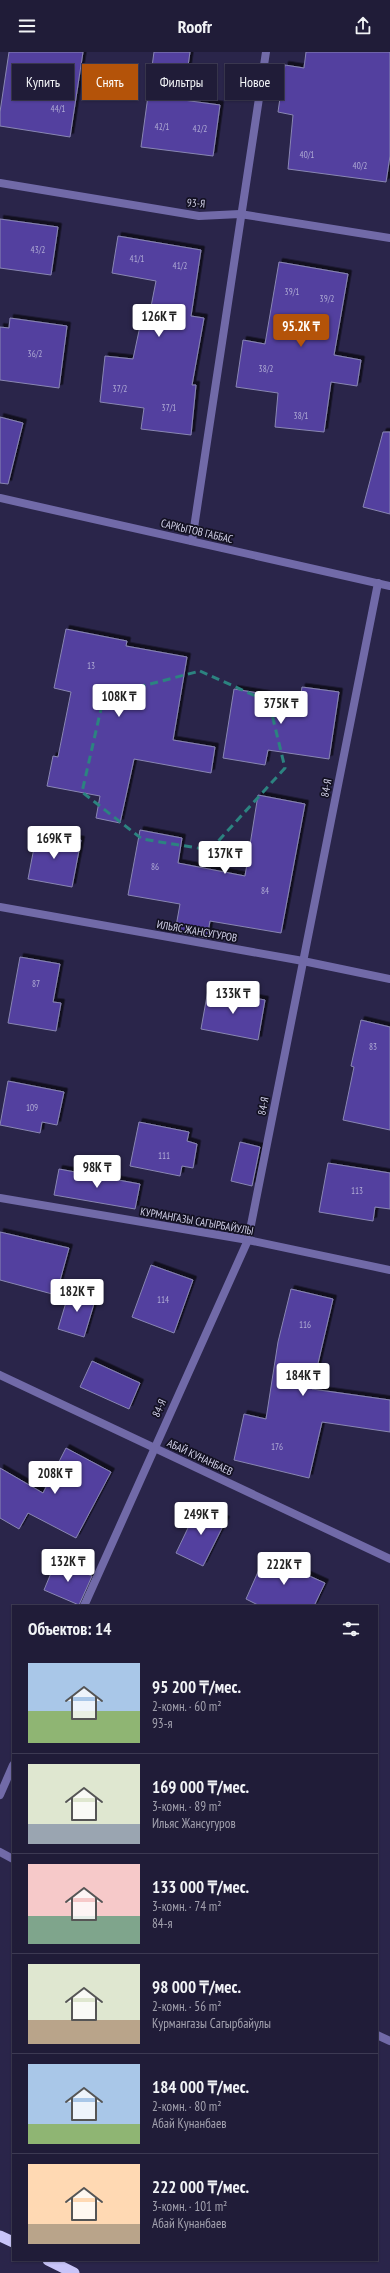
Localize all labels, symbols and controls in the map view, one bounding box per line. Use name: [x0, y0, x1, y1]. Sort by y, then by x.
icon: menu: [16, 15, 38, 37]
text: Roofr: [178, 15, 212, 38]
icon: share: [352, 15, 374, 37]
chip: Купить: [12, 64, 74, 100]
chip: Снять: [82, 64, 138, 100]
chip: Фильтры: [146, 64, 217, 100]
chip: Новое: [225, 64, 284, 100]
house number: 44/1: [51, 103, 65, 114]
house number: 42/1: [155, 121, 169, 132]
house number: 42/2: [193, 123, 207, 134]
house number: 40/1: [300, 149, 314, 160]
house number: 40/2: [353, 160, 367, 171]
street label: 93-Я: [186, 195, 206, 211]
house number: 43/2: [31, 244, 45, 255]
house number: 41/1: [130, 253, 144, 264]
house number: 41/2: [173, 260, 187, 271]
house number: 39/1: [285, 286, 299, 297]
house number: 39/2: [320, 293, 334, 304]
pin: 126K ₸: [126, 304, 192, 338]
text: 126K ₸: [142, 308, 176, 325]
pin: 95.2K ₸: [264, 314, 338, 348]
text: 95.2K ₸: [282, 318, 320, 335]
house number: 36/2: [28, 348, 42, 359]
house number: 38/2: [259, 363, 273, 374]
house number: 37/2: [113, 383, 127, 394]
house number: 37/1: [162, 402, 176, 413]
house number: 38/1: [294, 410, 308, 421]
street label: САРКЫТОВ ГАББАС: [160, 516, 234, 546]
house number: 13: [87, 660, 95, 671]
pin: 108K ₸: [86, 684, 152, 718]
text: 108K ₸: [102, 688, 136, 705]
pin: 375K ₸: [248, 691, 314, 725]
text: 375K ₸: [264, 695, 298, 712]
street label: 84-Я: [317, 778, 335, 798]
pin: 169K ₸: [21, 826, 87, 860]
text: 169K ₸: [37, 830, 71, 847]
pin: 137K ₸: [192, 841, 258, 875]
text: 137K ₸: [208, 845, 242, 862]
house number: 86: [151, 861, 159, 872]
house number: 84: [261, 885, 269, 896]
street label: ИЛЬЯС ЖАНСУГУРОВ: [156, 917, 238, 945]
house number: 87: [32, 978, 40, 989]
pin: 133K ₸: [200, 981, 266, 1015]
text: 133K ₸: [216, 985, 250, 1002]
house number: 83: [369, 1041, 377, 1052]
street label: 84-Я: [254, 1096, 272, 1116]
house number: 109: [26, 1102, 38, 1113]
house number: 111: [158, 1150, 170, 1161]
pin: 98K ₸: [69, 1155, 125, 1189]
text: 98K ₸: [83, 1159, 111, 1176]
house number: 113: [351, 1185, 363, 1196]
street label: КУРМАНГАЗЫ САГЫРБАЙУЛЫ: [139, 1204, 255, 1238]
pin: 182K ₸: [44, 1279, 110, 1313]
text: 182K ₸: [60, 1283, 94, 1300]
house number: 114: [157, 1294, 169, 1305]
house number: 116: [299, 1319, 311, 1330]
pin: 184K ₸: [270, 1363, 336, 1397]
text: 184K ₸: [286, 1367, 320, 1384]
street label: 84-Я: [149, 1397, 169, 1419]
street label: АБАЙ КУНАНБАЕВ: [165, 1436, 235, 1478]
house number: 176: [271, 1441, 283, 1452]
pin: 208K ₸: [22, 1461, 88, 1495]
text: 208K ₸: [38, 1465, 72, 1482]
pin: 249K ₸: [168, 1502, 234, 1536]
text: 249K ₸: [184, 1506, 218, 1523]
pin: 132K ₸: [35, 1549, 101, 1583]
pin: 222K ₸: [251, 1552, 317, 1586]
text: 132K ₸: [51, 1553, 85, 1570]
text: 222K ₸: [267, 1556, 301, 1573]
text: Объектов: 14: [28, 1618, 111, 1640]
icon: filters: [340, 1618, 362, 1640]
text: 95 200 ₸/мес.: [152, 1676, 241, 1698]
icon: home: [60, 1679, 108, 1727]
text: 2-комн. · 60 m²: [152, 1698, 222, 1715]
text: 93-я: [152, 1715, 173, 1732]
text: 169 000 ₸/мес.: [152, 1776, 249, 1798]
icon: home: [60, 1780, 108, 1828]
text: 3-комн. · 89 m²: [152, 1798, 222, 1815]
text: Ильяс Жансугуров: [152, 1815, 236, 1832]
text: 133 000 ₸/мес.: [152, 1876, 249, 1898]
icon: home: [60, 1880, 108, 1928]
text: 3-комн. · 74 m²: [152, 1898, 222, 1915]
text: 84-я: [152, 1915, 173, 1932]
text: 98 000 ₸/мес.: [152, 1976, 241, 1998]
icon: home: [60, 1980, 108, 2028]
text: 2-комн. · 56 m²: [152, 1998, 222, 2015]
text: Курмангазы Сагырбайулы: [152, 2015, 271, 2032]
text: 184 000 ₸/мес.: [152, 2076, 249, 2098]
icon: home: [60, 2080, 108, 2128]
text: 2-комн. · 80 m²: [152, 2098, 222, 2115]
text: Абай Кунанбаев: [152, 2115, 227, 2132]
text: 222 000 ₸/мес.: [152, 2176, 249, 2198]
icon: home: [60, 2180, 108, 2228]
text: 3-комн. · 101 m²: [152, 2198, 227, 2215]
text: Абай Кунанбаев: [152, 2215, 227, 2232]

